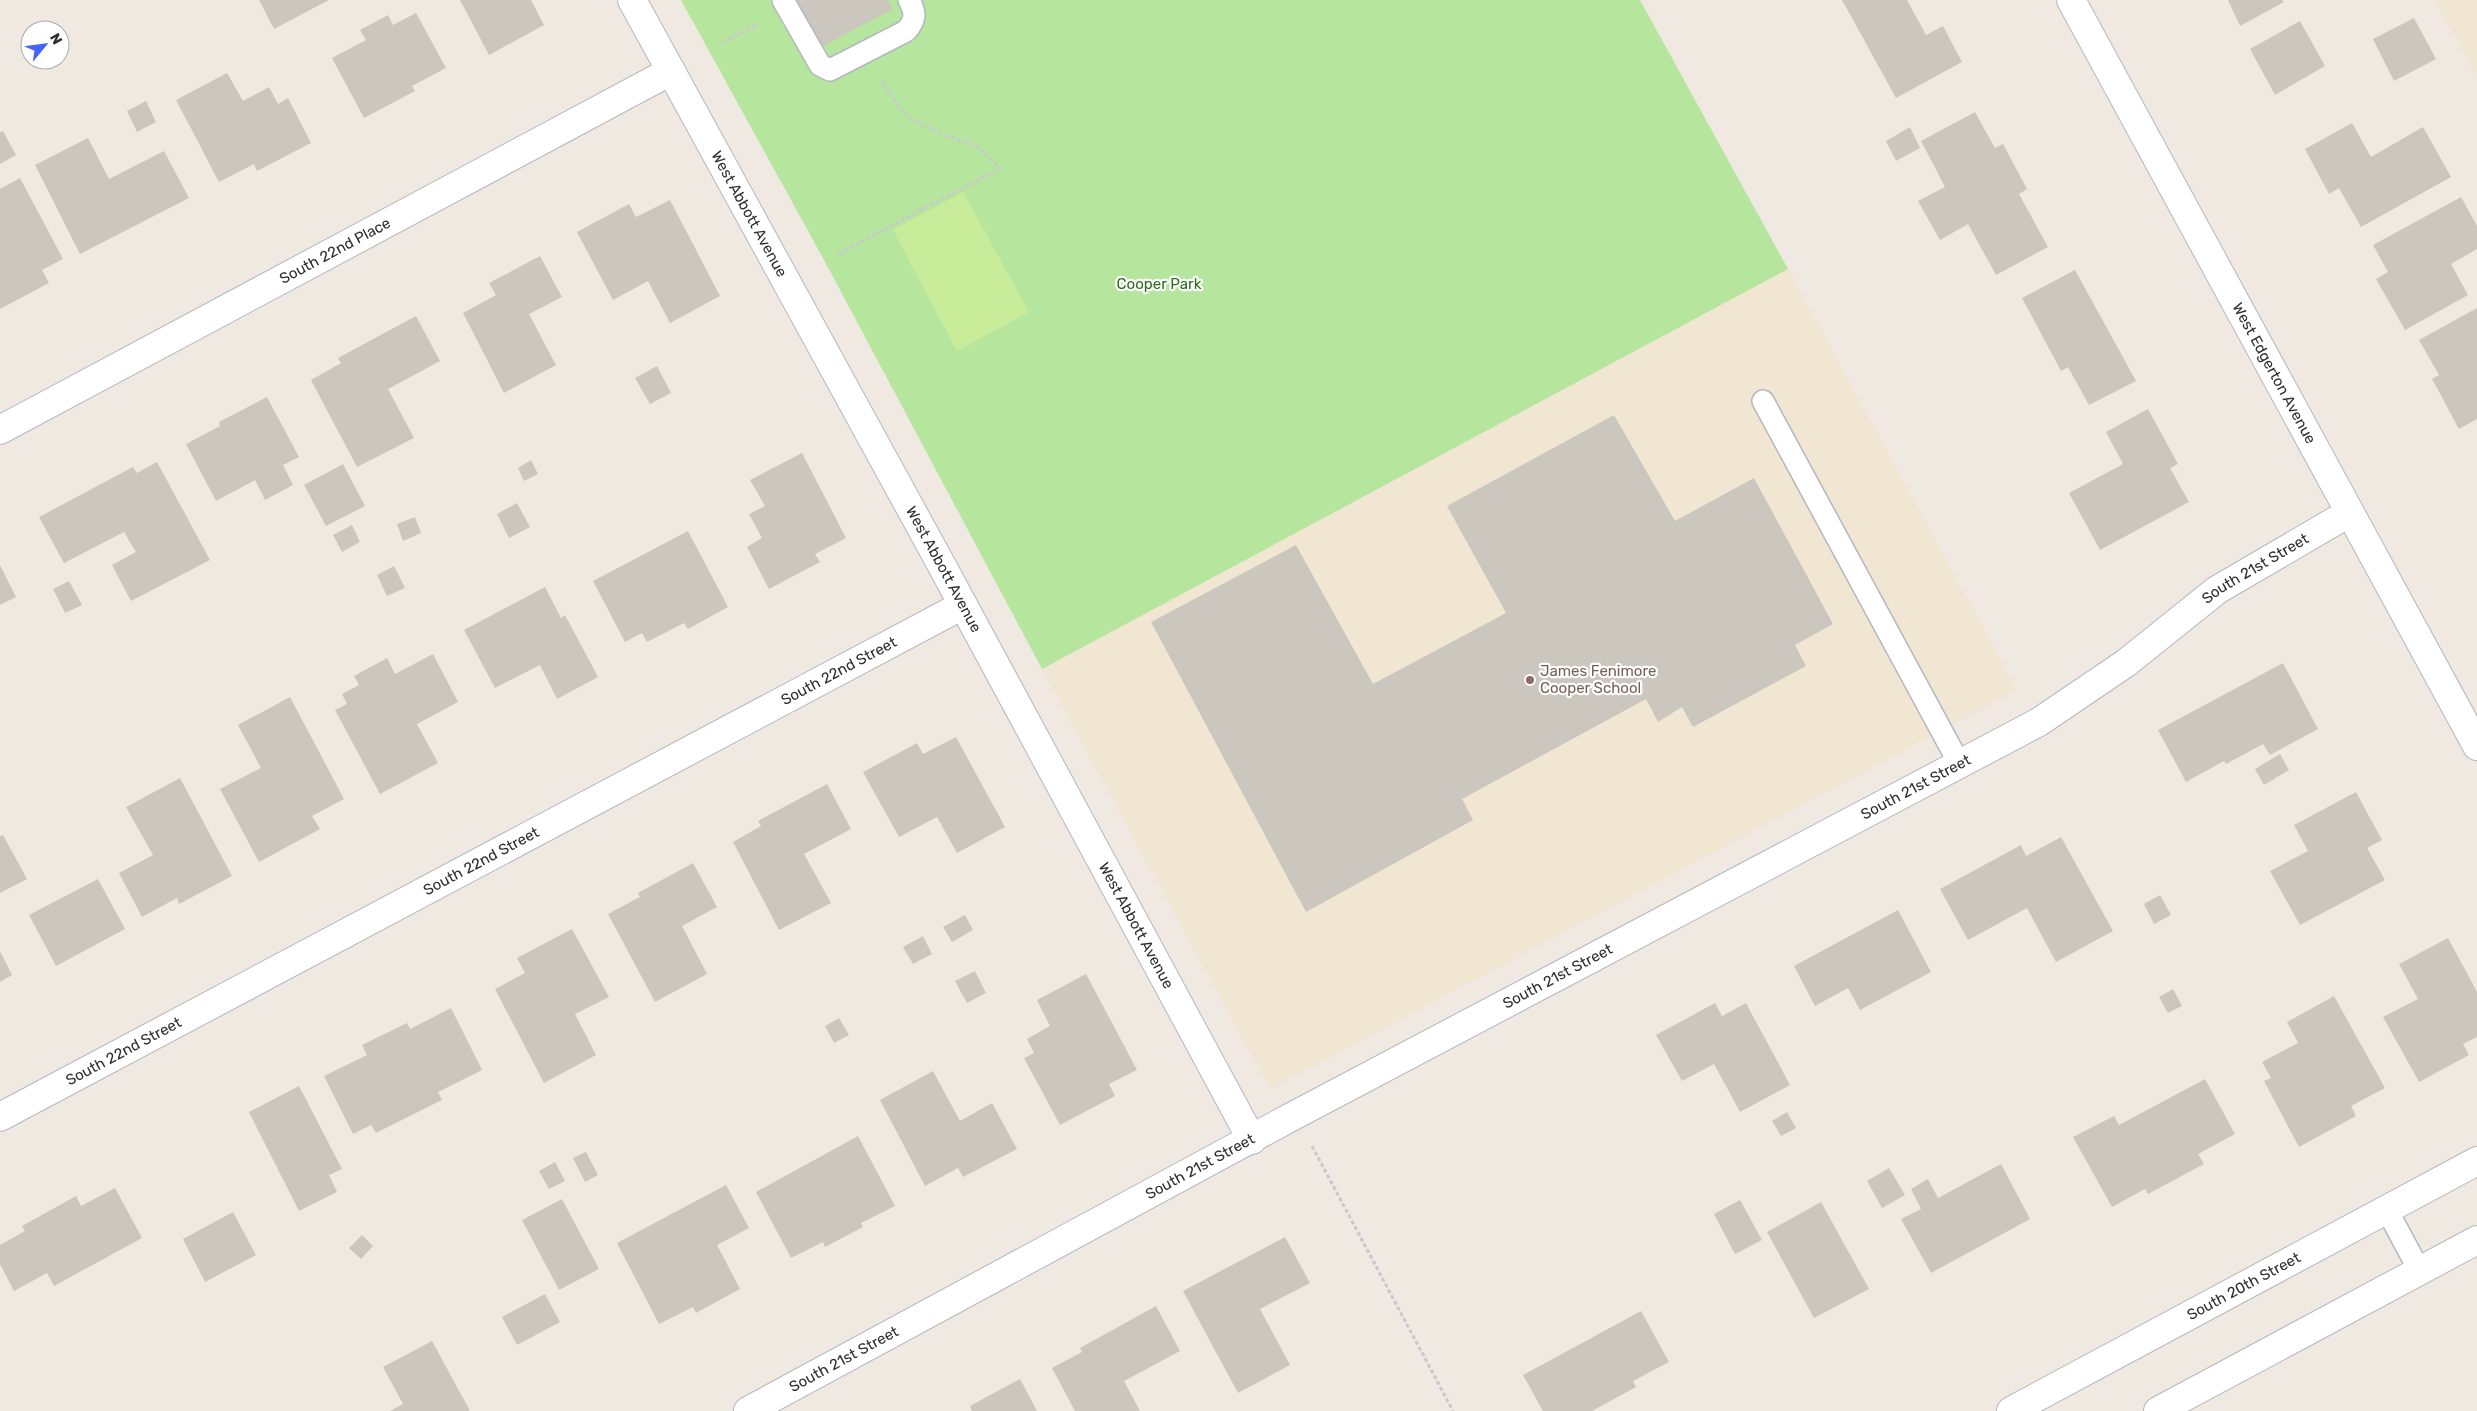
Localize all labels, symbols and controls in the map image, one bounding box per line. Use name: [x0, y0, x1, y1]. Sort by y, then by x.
north arrow: [20, 20, 70, 70]
text: N: [46, 30, 66, 47]
street label: West Abbott Avenue: [707, 148, 791, 280]
street label: South 22nd Place: [276, 214, 394, 288]
park label: Cooper Park: [1117, 275, 1202, 293]
street label: West Edgerton Avenue: [2229, 300, 2320, 447]
street label: West Abbott Avenue: [902, 503, 985, 636]
street label: South 21st Street: [2198, 529, 2312, 608]
street label: South 22nd Street: [778, 633, 900, 709]
place label: James Fenimore Cooper School: [1540, 662, 1656, 697]
marker: James Fenimore Cooper School: [1524, 674, 1536, 686]
street label: South 21st Street: [1858, 751, 1974, 823]
street label: South 22nd Street: [420, 823, 542, 899]
street label: West Abbott Avenue: [1095, 859, 1178, 992]
street label: South 21st Street: [1500, 940, 1616, 1013]
street label: South 22nd Street: [63, 1013, 185, 1089]
street label: South 21st Street: [1142, 1129, 1258, 1203]
street label: South 20th Street: [2184, 1248, 2304, 1324]
street label: South 21st Street: [786, 1322, 902, 1396]

